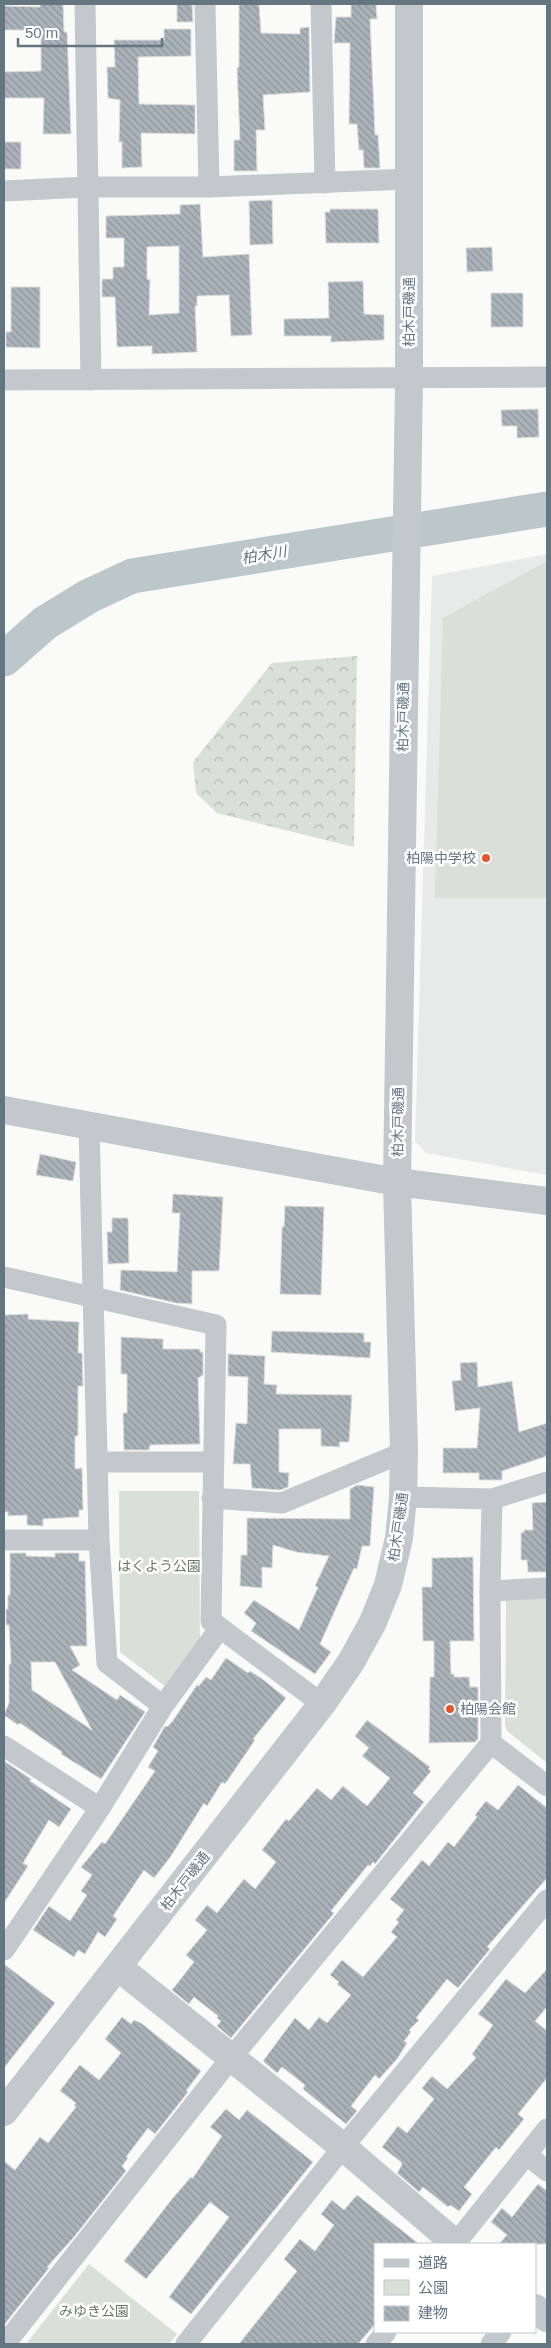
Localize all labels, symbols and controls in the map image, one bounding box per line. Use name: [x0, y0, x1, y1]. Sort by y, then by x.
scale bar: [18, 15, 161, 47]
text: 50 m: [25, 24, 58, 41]
street label: 柏木戸磯通: [401, 277, 417, 347]
water label: 柏木川: [240, 542, 289, 566]
street label: 柏木戸磯通: [394, 682, 412, 752]
place label: 柏陽中学校: [406, 850, 476, 866]
marker: 柏陽中学校: [480, 852, 492, 864]
street label: 柏木戸磯通: [389, 1087, 407, 1157]
street label: 柏木戸磯通: [385, 1491, 411, 1563]
park label: はくよう公園: [117, 1558, 201, 1574]
place label: 柏陽会館: [460, 1701, 516, 1717]
marker: 柏陽会館: [444, 1703, 456, 1715]
street label: 柏木戸磯通: [157, 1848, 213, 1914]
legend: [374, 2243, 536, 2333]
text: 道路: [418, 2254, 448, 2271]
text: 公園: [418, 2279, 448, 2296]
park label: みゆき公園: [59, 2303, 129, 2319]
text: 建物: [418, 2304, 448, 2321]

